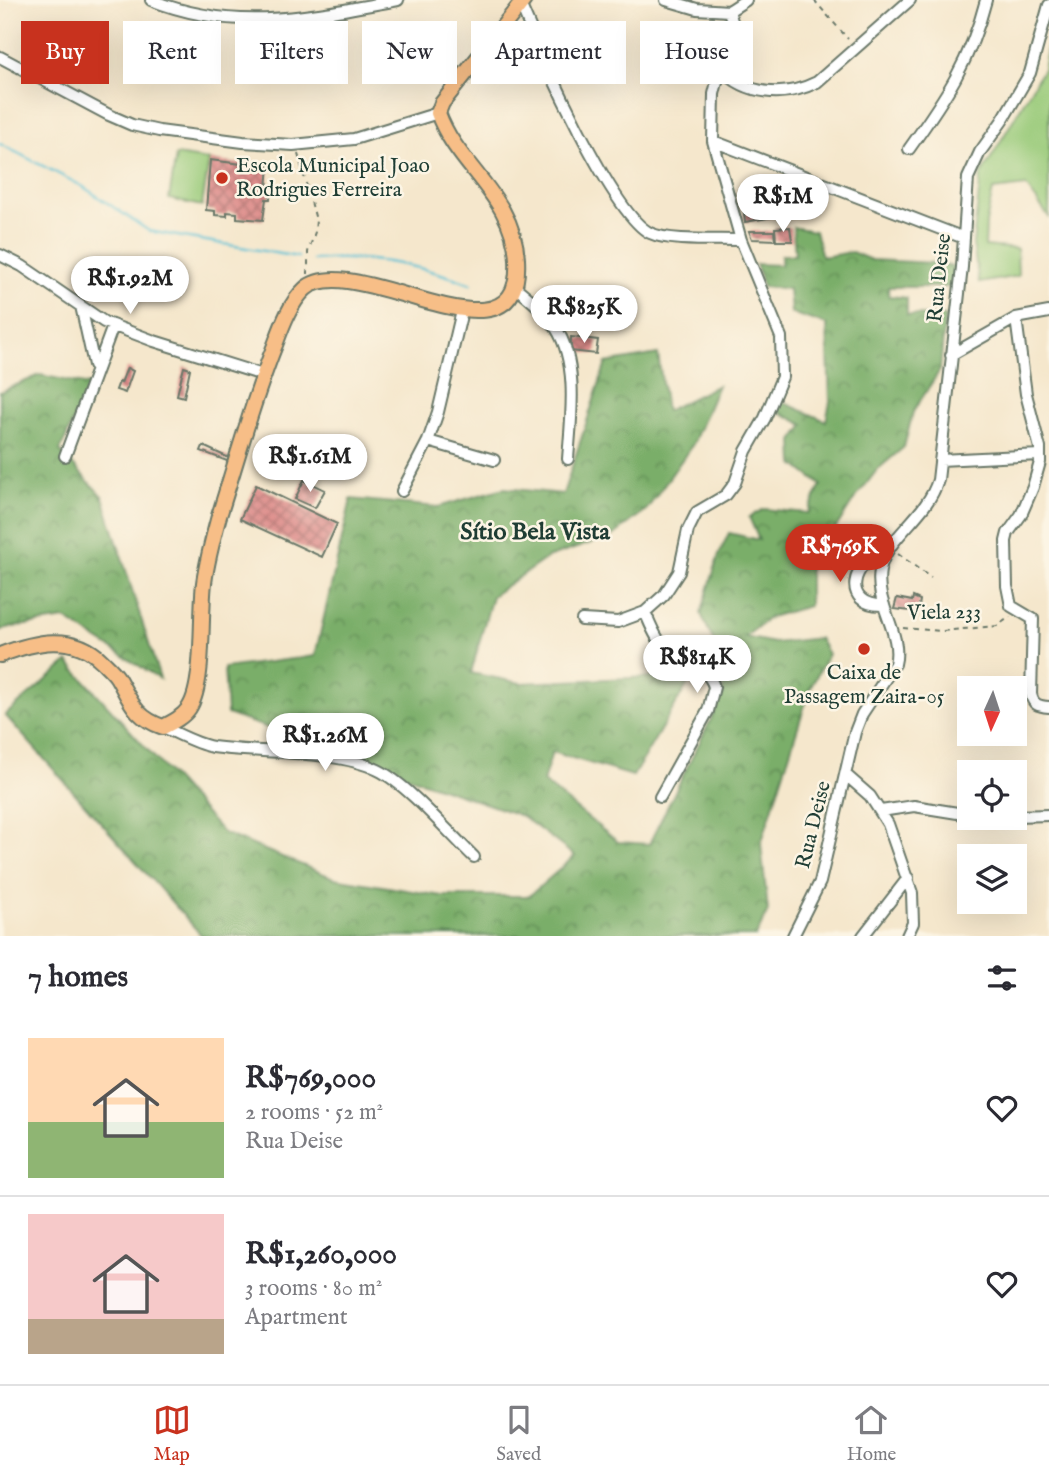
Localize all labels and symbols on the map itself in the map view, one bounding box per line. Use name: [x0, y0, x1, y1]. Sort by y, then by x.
place label: Escola Municipal Joao Rodrigues Ferreira: [236, 153, 430, 204]
marker: Escola Municipal Joao Rodrigues Ferreira: [214, 170, 230, 186]
pin: R$1M: [742, 174, 824, 234]
street label: Rua Deise: [922, 232, 958, 324]
pin: R$1.92M: [65, 256, 195, 316]
pin: R$825K: [527, 286, 641, 345]
pin: R$1.61M: [245, 434, 375, 494]
district label: Sítio Bela Vista: [460, 517, 610, 548]
pin: R$769K: [783, 524, 897, 584]
street label: Viela 233: [906, 599, 981, 627]
pin: R$814K: [640, 636, 754, 695]
marker: Caixa de Passagem Zaira-05: [856, 641, 872, 657]
place label: Caixa de Passagem Zaira-05: [784, 660, 945, 711]
north arrow: [957, 676, 1027, 746]
pin: R$1.26M: [260, 714, 390, 773]
street label: Rua Deise: [790, 778, 838, 872]

